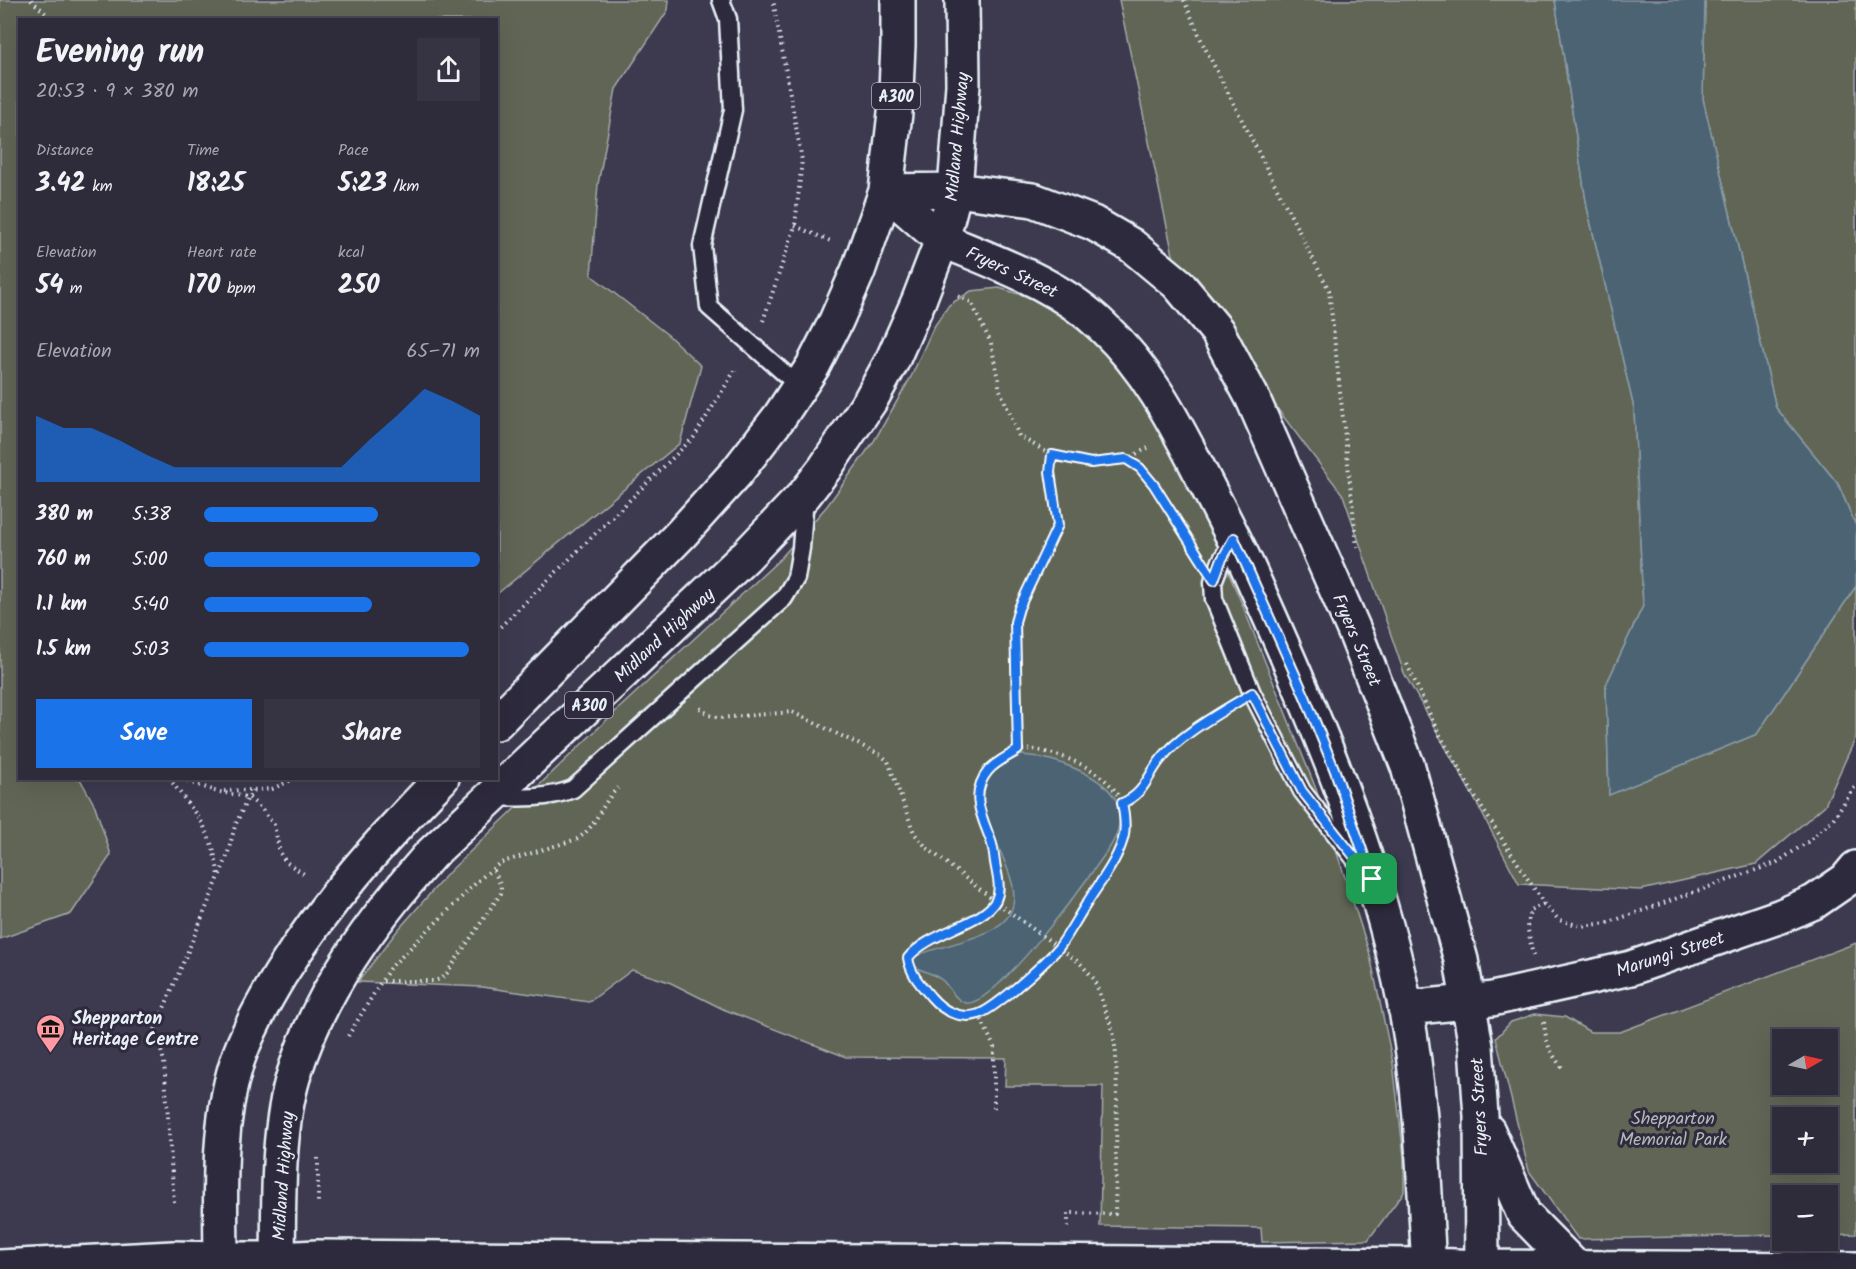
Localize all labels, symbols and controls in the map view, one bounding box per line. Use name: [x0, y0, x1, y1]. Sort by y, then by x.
text: Evening run: [36, 27, 204, 80]
button: share: [417, 38, 480, 101]
street label: Midland Highway: [938, 71, 979, 203]
text: 20:53 · 9 × 380 m: [36, 76, 198, 108]
road number: A300: [872, 83, 920, 109]
text: Distance: [36, 138, 94, 163]
text: Time: [187, 138, 219, 163]
text: Pace: [338, 138, 369, 163]
text: 3.42: [36, 163, 86, 205]
text: 18:25: [187, 163, 245, 205]
text: 5:23: [338, 163, 387, 205]
text: km: [86, 174, 112, 199]
text: /km: [387, 174, 419, 199]
street label: Fryers Street: [961, 239, 1063, 308]
text: Elevation: [36, 240, 97, 265]
text: Heart rate: [187, 240, 257, 265]
text: kcal: [338, 240, 364, 265]
text: 54: [36, 265, 63, 307]
text: 170: [187, 265, 220, 307]
text: 250: [338, 265, 380, 307]
text: m: [63, 276, 82, 301]
text: bpm: [220, 276, 256, 301]
text: Elevation: [36, 336, 112, 368]
text: 65–71 m: [407, 336, 480, 368]
text: 380 m: [36, 499, 93, 531]
text: 5:38: [132, 499, 171, 531]
text: 760 m: [36, 544, 91, 576]
text: 5:00: [132, 544, 168, 576]
street label: Midland Highway: [608, 581, 723, 691]
text: 1.1 km: [36, 589, 87, 621]
text: 5:40: [132, 589, 169, 621]
street label: Fryers Street: [1323, 590, 1389, 692]
text: 1.5 km: [36, 634, 91, 666]
text: 5:03: [132, 634, 169, 666]
road number: A300: [565, 692, 613, 718]
button: Save: [36, 699, 252, 768]
button: Share: [264, 699, 480, 768]
pin: [1346, 853, 1397, 904]
icon: arrive: [1355, 862, 1388, 895]
street label: Marungi Street: [1612, 924, 1729, 987]
place label: Shepparton Heritage Centre: [72, 1005, 199, 1055]
museum icon: Shepparton Heritage Centre: [35, 1012, 67, 1054]
north arrow: [1772, 1029, 1838, 1095]
map controls: [1772, 1029, 1838, 1251]
street label: Fryers Street: [1463, 1056, 1498, 1157]
park label: Shepparton Memorial Park: [1619, 1105, 1727, 1155]
button: +: [1772, 1107, 1838, 1173]
street label: Midland Highway: [266, 1110, 304, 1242]
button: −: [1772, 1185, 1838, 1251]

